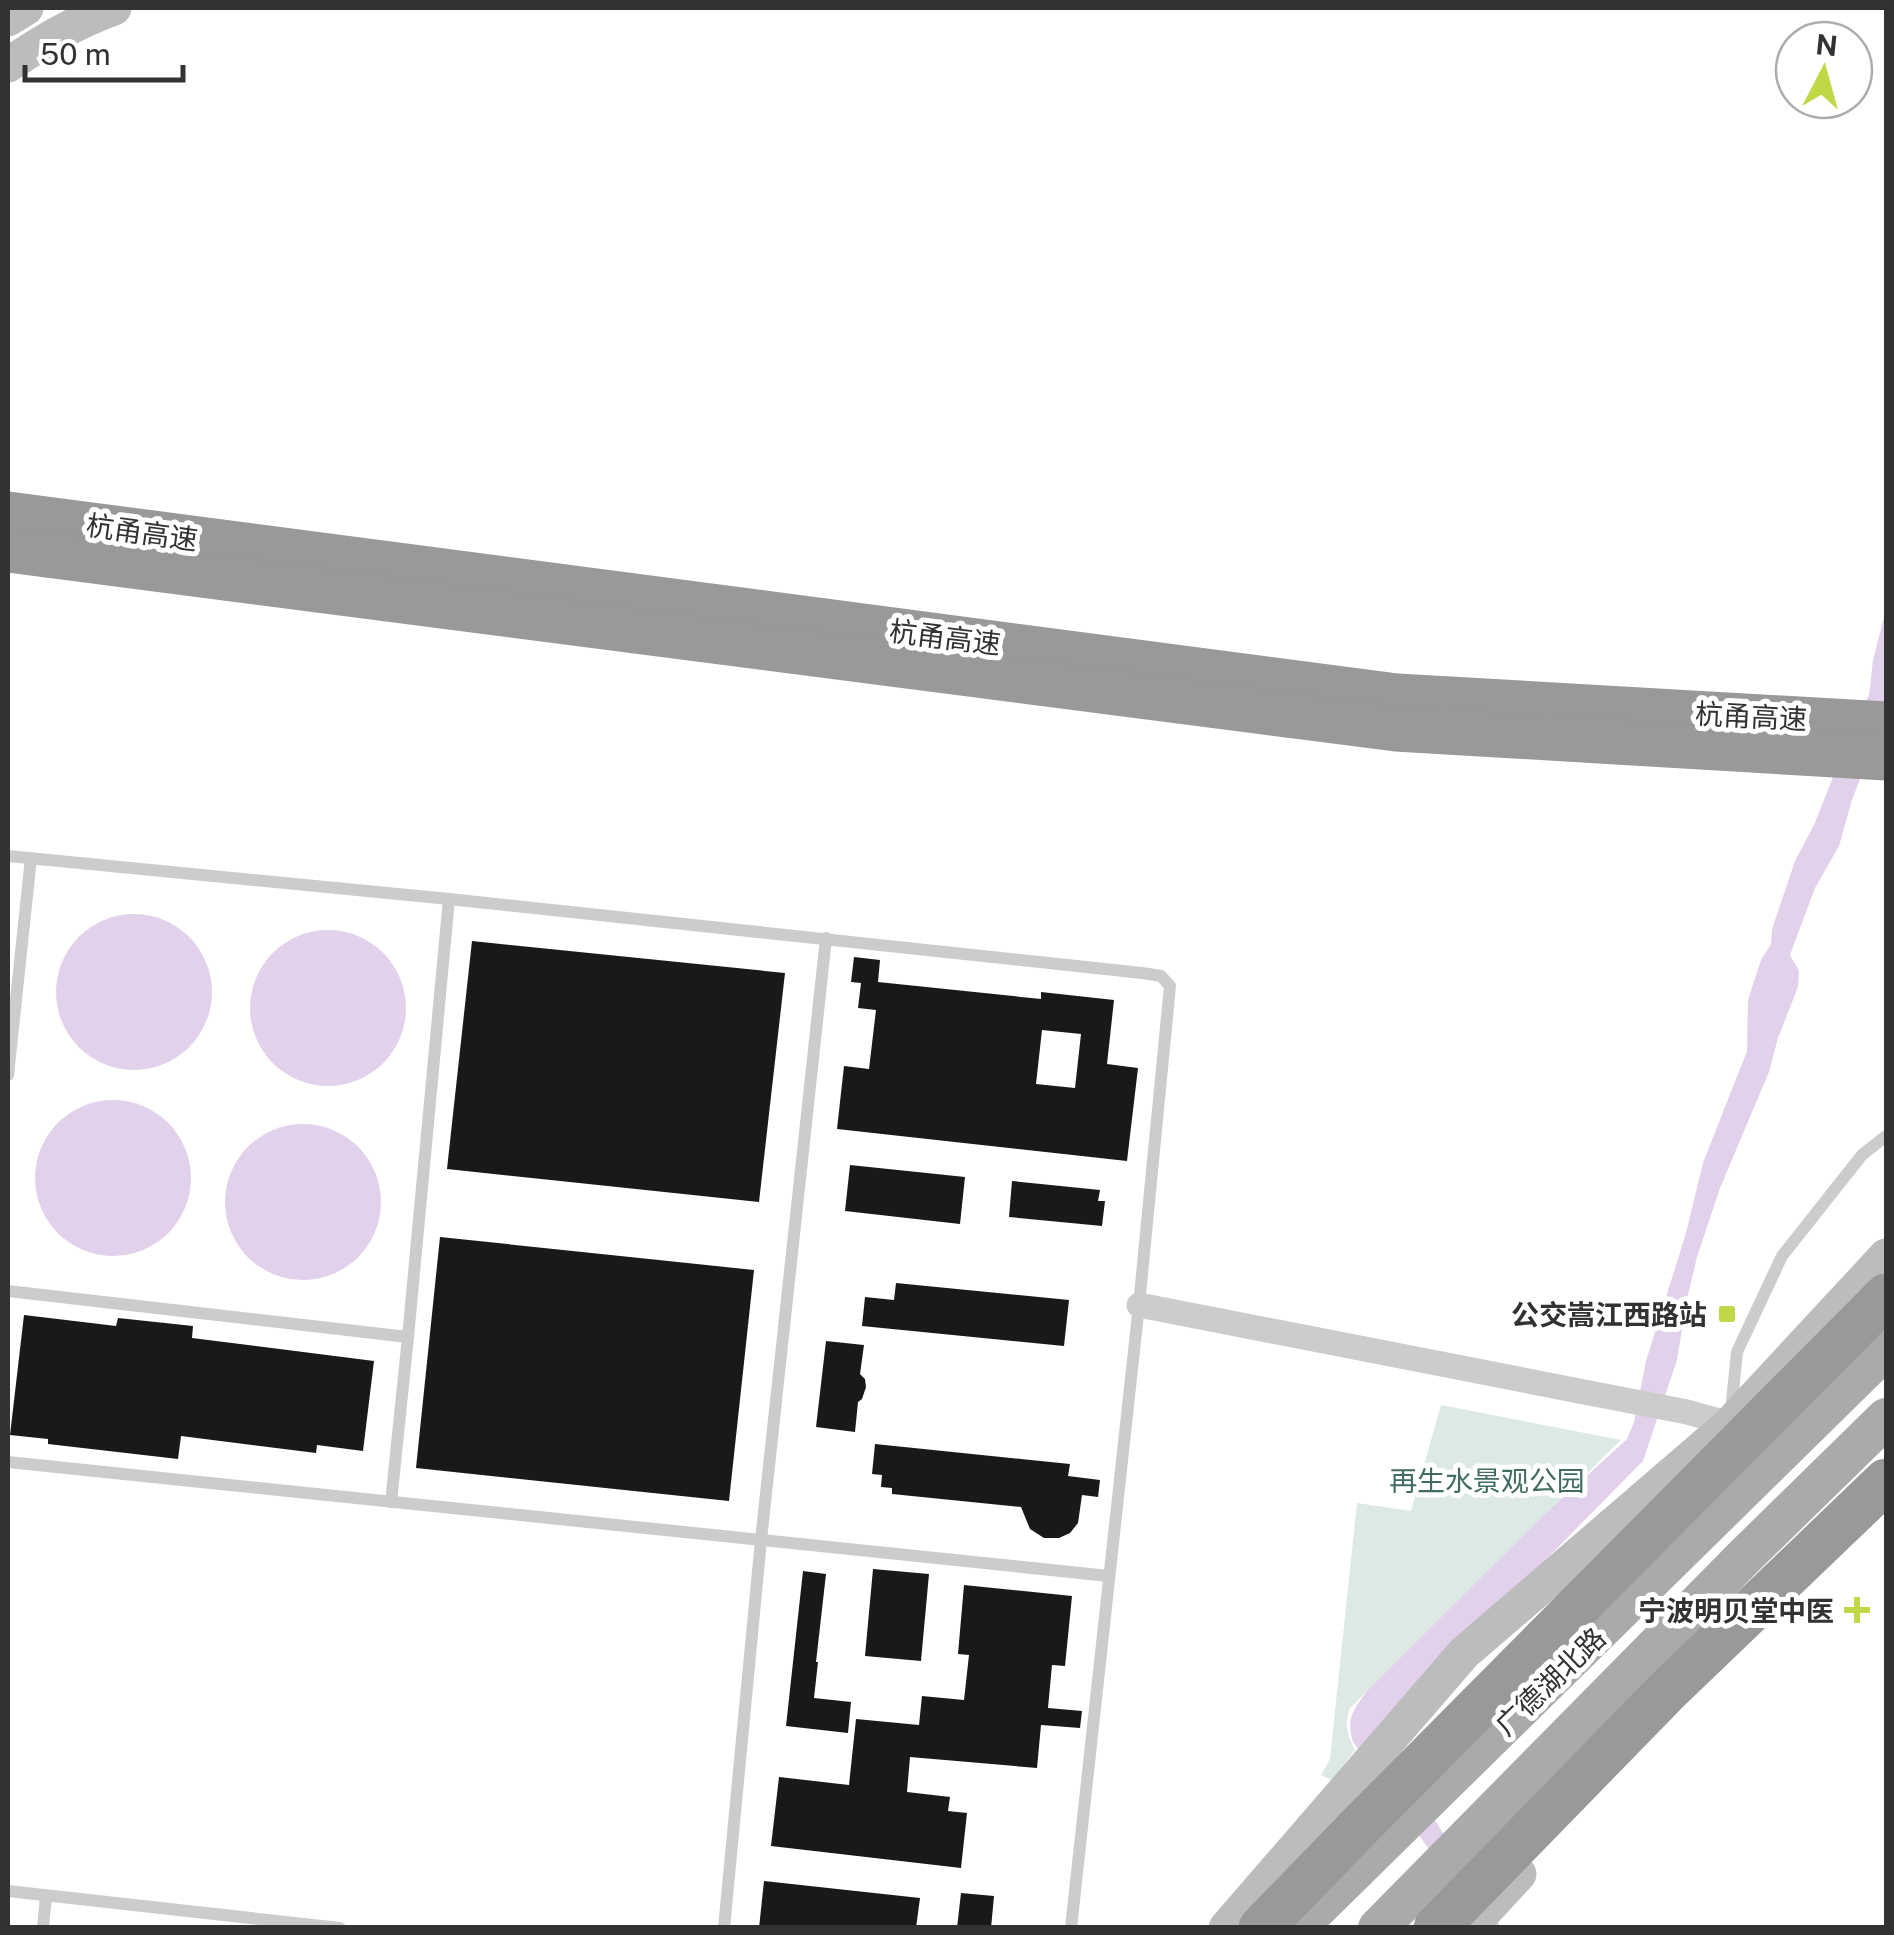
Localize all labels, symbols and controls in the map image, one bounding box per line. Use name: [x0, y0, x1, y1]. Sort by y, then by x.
scale bar: [25, 20, 182, 82]
north arrow: [1774, 20, 1874, 120]
text: N: [1814, 27, 1839, 62]
text: 50 m: [40, 36, 111, 72]
street label: 杭甬高速: [84, 508, 200, 556]
street label: 杭甬高速: [887, 614, 1003, 660]
street label: 杭甬高速: [1694, 697, 1808, 735]
place label: 公交嵩江西路站: [1511, 1298, 1707, 1331]
marker: 公交嵩江西路站: [1716, 1303, 1738, 1325]
park label: 再生水景观公园: [1389, 1464, 1585, 1497]
place label: 宁波明贝堂中医: [1638, 1594, 1834, 1627]
marker: 宁波明贝堂中医: [1844, 1597, 1870, 1623]
street label: 广德湖北路: [1488, 1620, 1612, 1742]

